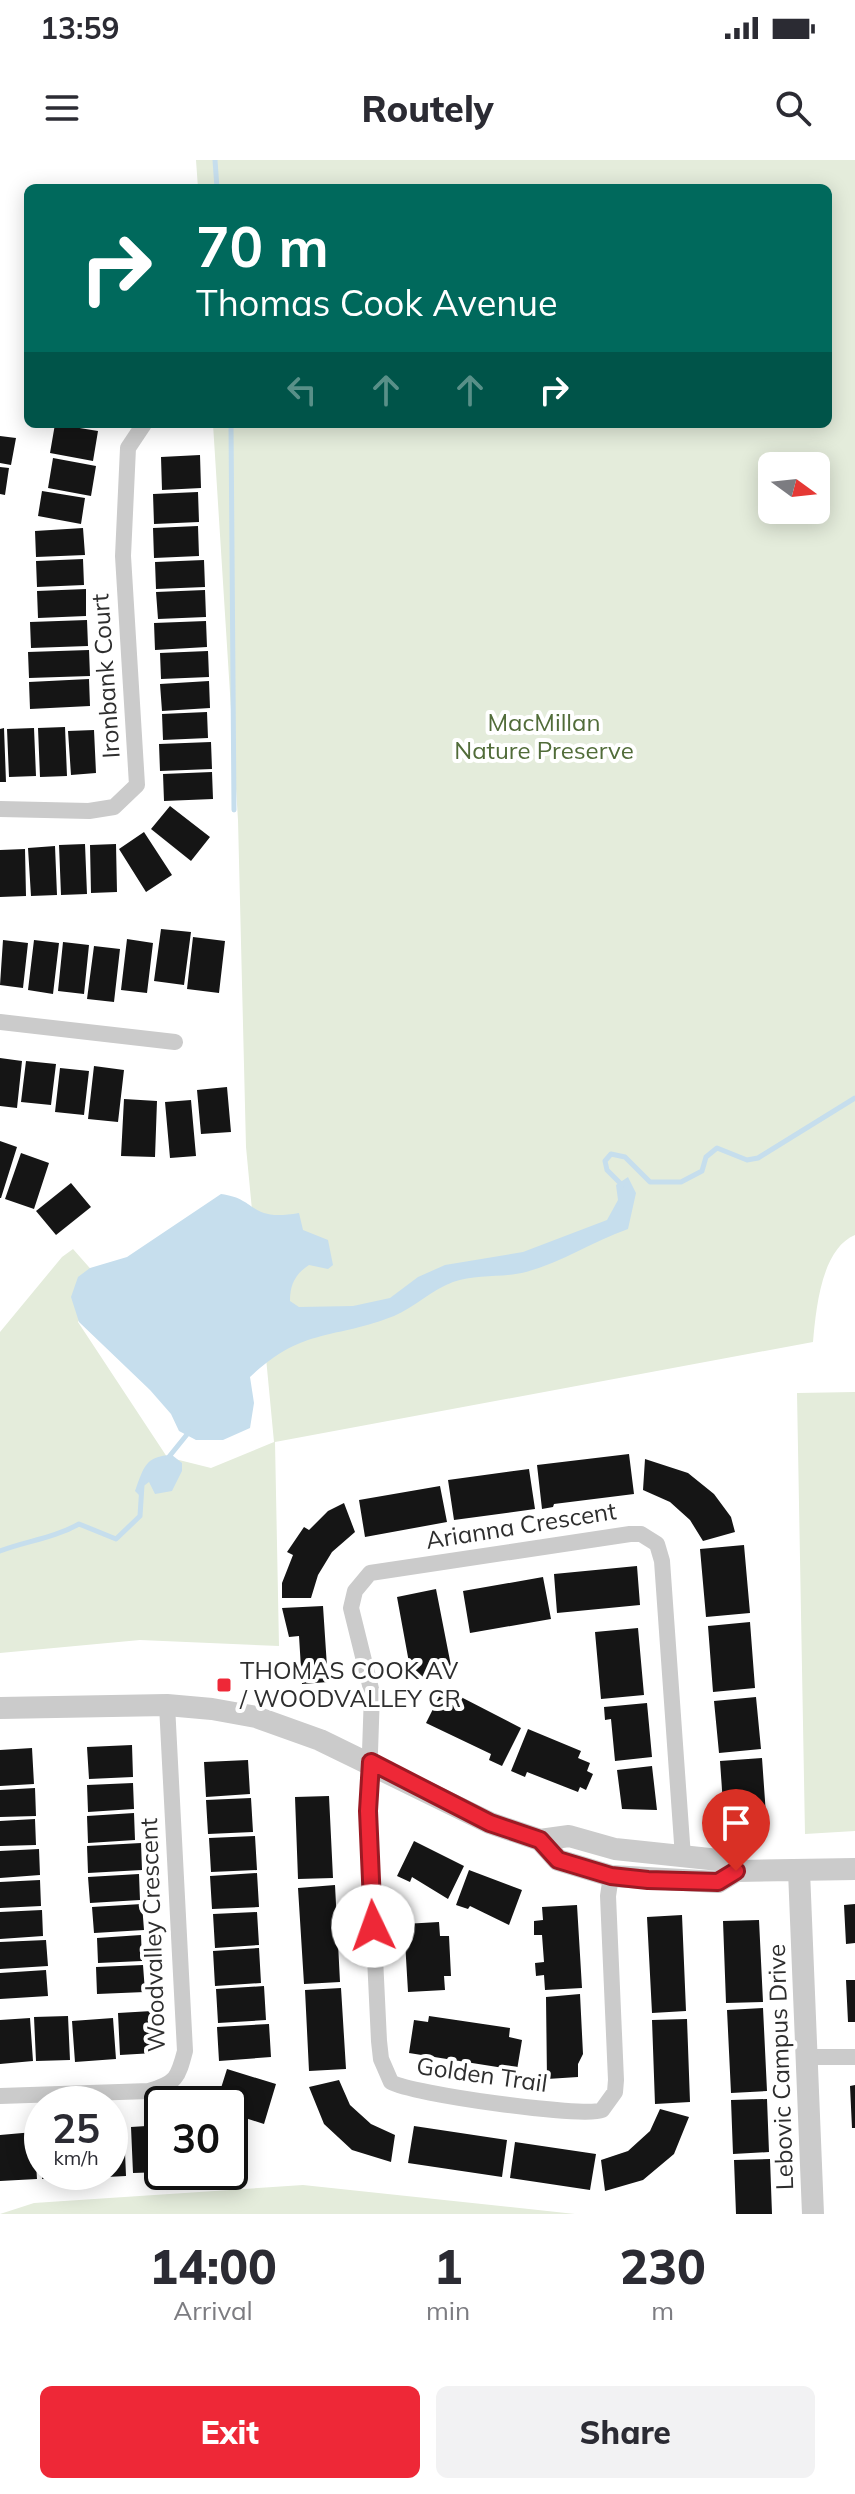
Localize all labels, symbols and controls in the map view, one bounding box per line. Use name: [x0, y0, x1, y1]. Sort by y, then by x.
text: 13:59: [40, 9, 119, 47]
icon: menu: [40, 86, 84, 130]
text: Routely: [361, 86, 494, 131]
icon: search: [771, 86, 815, 130]
text: 70 m: [196, 211, 329, 281]
icon: right: [64, 216, 168, 320]
text: Thomas Cook Avenue: [196, 280, 558, 325]
icon: left: [280, 368, 324, 412]
icon: ahead: [364, 368, 408, 412]
icon: ahead: [448, 368, 492, 412]
icon: right: [532, 368, 576, 412]
north arrow: [758, 452, 830, 524]
map controls: [758, 452, 830, 524]
street label: Ironbank Court: [84, 593, 126, 759]
park label: MacMillan Nature Preserve: [454, 707, 634, 765]
street label: Arianna Crescent: [424, 1495, 618, 1555]
place label: THOMAS COOK AV / WOODVALLEY CR: [239, 1655, 461, 1713]
marker: THOMAS COOK AV / WOODVALLEY CR: [215, 1676, 233, 1694]
pin: [702, 1789, 770, 1871]
icon: arrive: [714, 1801, 758, 1845]
street label: Woodvalley Crescent: [133, 1817, 171, 2053]
position arrow: [331, 1884, 415, 1968]
street label: Lebovic Campus Drive: [761, 1943, 799, 2191]
street label: Golden Trail: [415, 2050, 549, 2098]
speed limit sign: 30: [144, 2086, 248, 2190]
text: 25: [52, 2103, 100, 2153]
text: km/h: [53, 2145, 99, 2170]
text: 14:00: [149, 2236, 277, 2296]
text: 1: [434, 2236, 463, 2296]
text: 230: [619, 2236, 706, 2296]
text: Arrival: [173, 2294, 253, 2327]
text: min: [426, 2294, 470, 2327]
text: m: [651, 2294, 674, 2327]
button: Exit: [40, 2386, 420, 2478]
button: Share: [436, 2386, 815, 2478]

